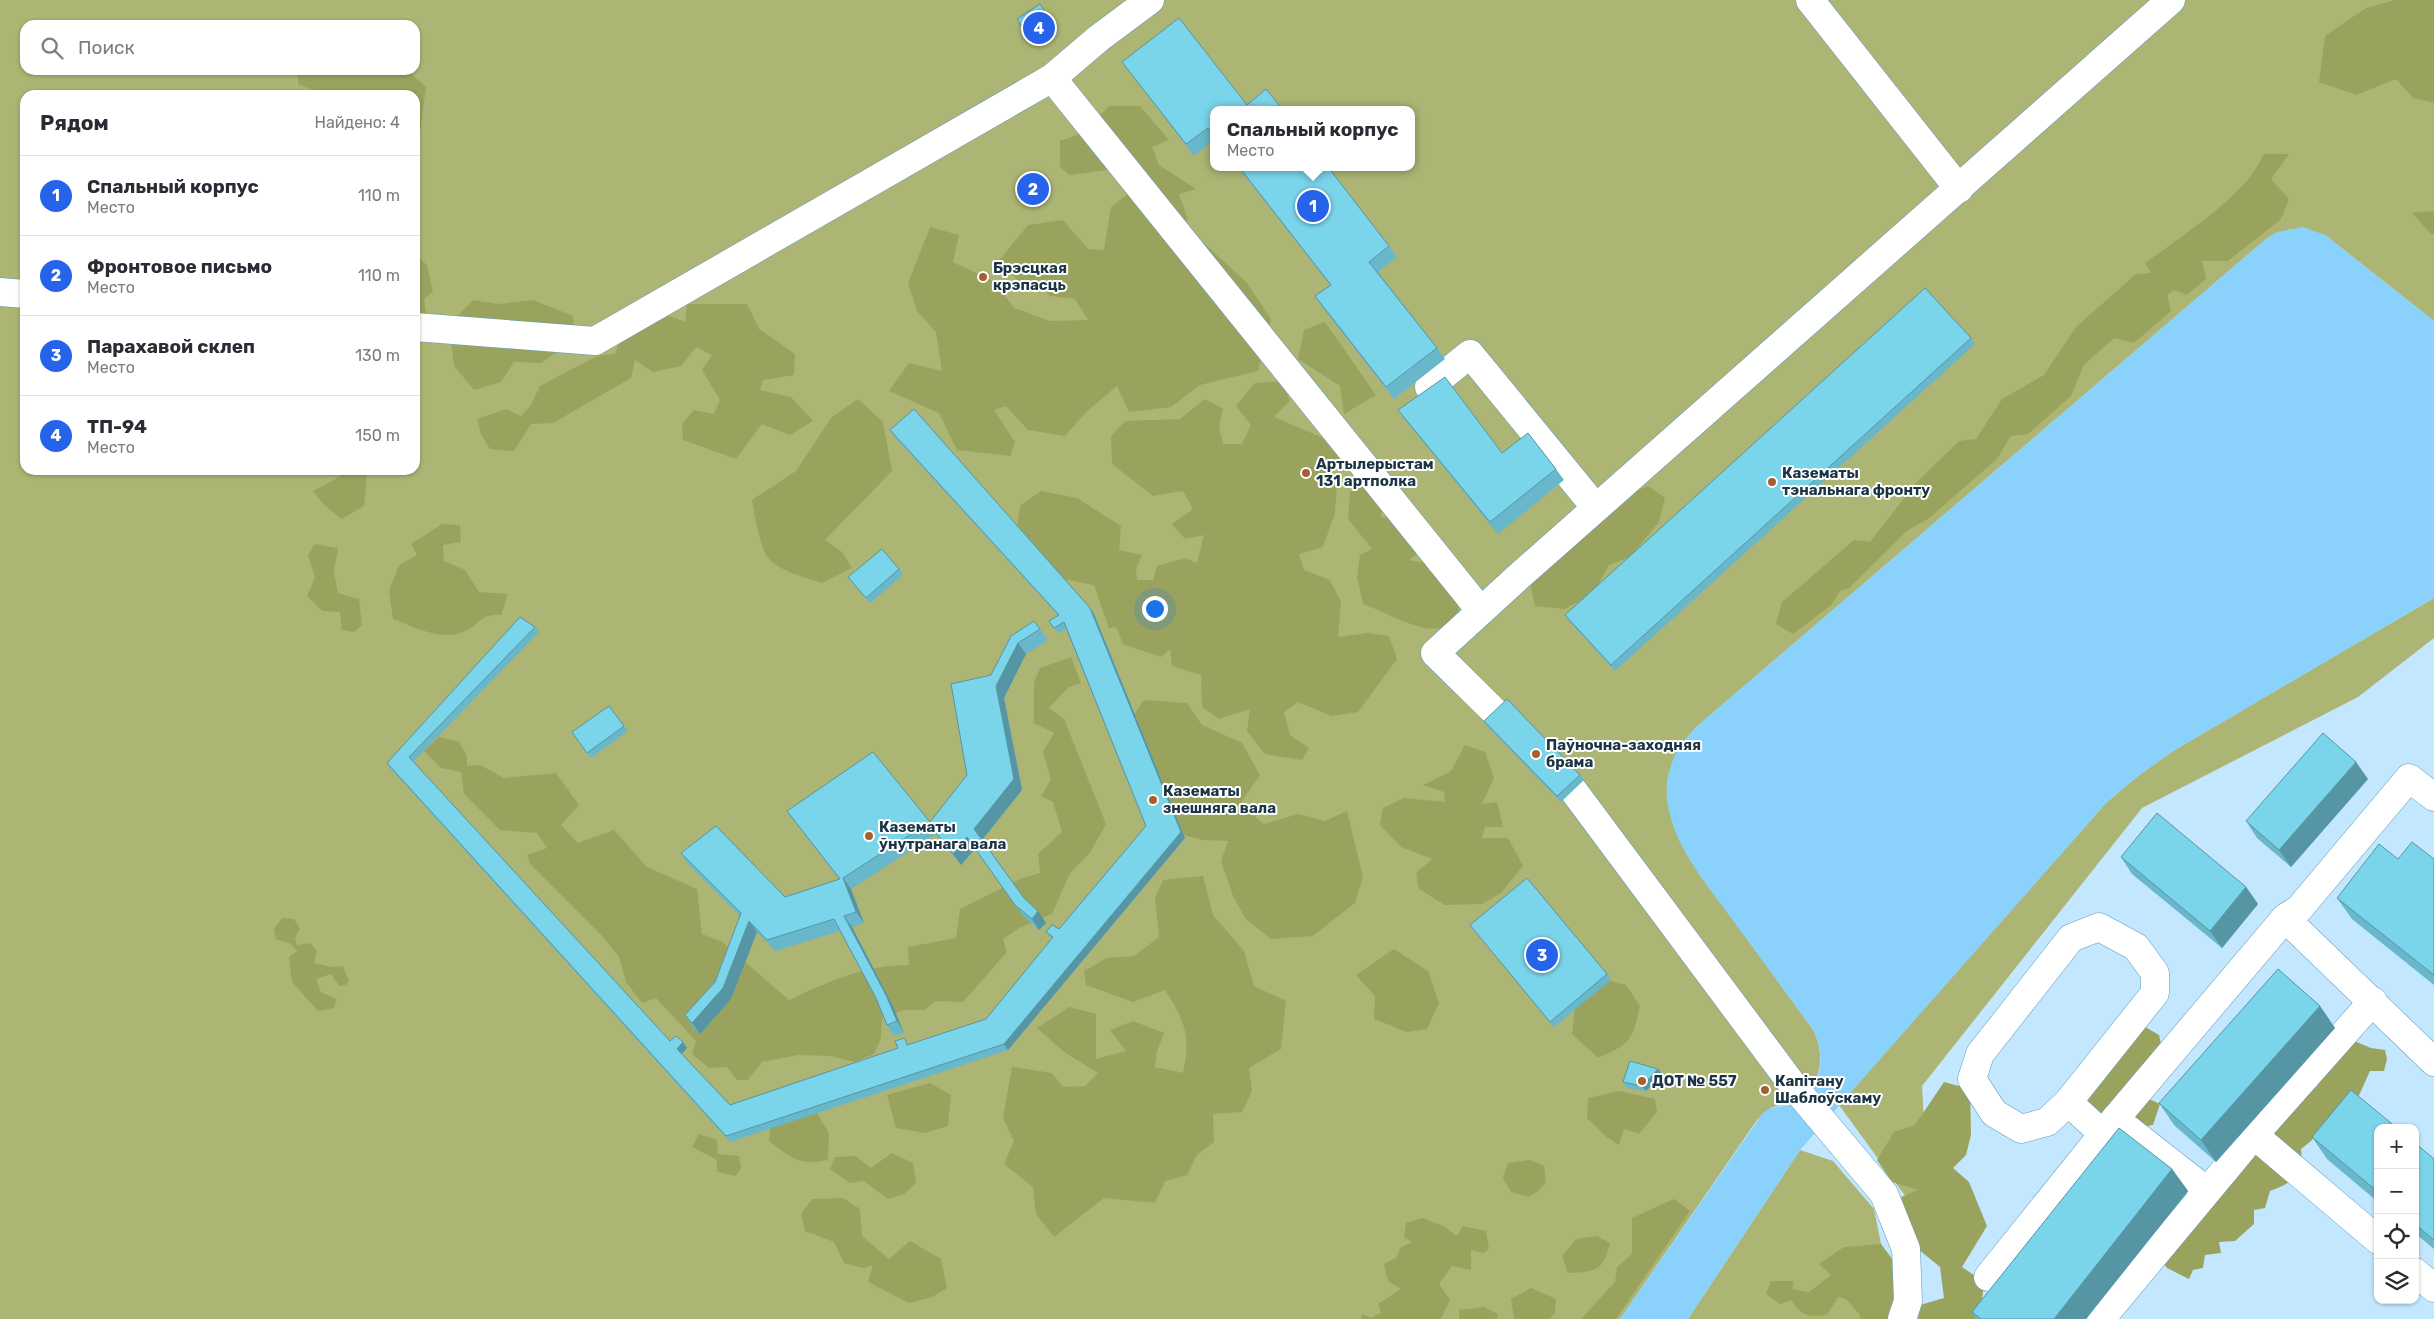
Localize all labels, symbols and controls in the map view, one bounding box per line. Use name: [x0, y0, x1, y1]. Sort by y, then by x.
pin: 4: [1023, 9, 1055, 47]
search box: [20, 20, 420, 75]
icon: search: [38, 34, 66, 62]
text: Поиск: [78, 36, 135, 59]
popup: [1210, 106, 1415, 171]
text: Рядом: [40, 110, 109, 135]
text: Найдено: 4: [315, 113, 400, 132]
text: Спальный корпус: [1227, 118, 1398, 141]
text: Место: [1227, 141, 1275, 160]
pin: 2: [1017, 170, 1049, 208]
text: Спальный корпус: [87, 175, 259, 198]
text: 1: [52, 186, 60, 205]
text: 110 m: [358, 186, 400, 205]
pin: 1: [1297, 187, 1329, 225]
text: Место: [87, 198, 135, 217]
text: Фронтовое письмо: [87, 255, 272, 278]
place label: Брэсцкая крэпасць: [993, 259, 1067, 294]
text: 2: [51, 266, 61, 285]
text: 110 m: [358, 266, 400, 285]
marker: Брэсцкая крэпасць: [977, 271, 989, 283]
text: Место: [87, 278, 135, 297]
text: Парахавой склеп: [87, 335, 255, 358]
text: 3: [51, 346, 61, 365]
text: 130 m: [355, 346, 400, 365]
text: Место: [87, 358, 135, 377]
text: ТП-94: [87, 415, 147, 438]
text: 4: [51, 426, 61, 445]
text: 150 m: [355, 426, 400, 445]
text: Место: [87, 438, 135, 457]
place label: Артылерыстам 131 артполка: [1316, 455, 1434, 490]
place label: Казематы тэнальнага фронту: [1782, 464, 1930, 499]
marker: Артылерыстам 131 артполка: [1300, 467, 1312, 479]
marker: Казематы тэнальнага фронту: [1766, 476, 1778, 488]
your location: [1142, 596, 1168, 622]
place label: Паўночна-заходняя брама: [1546, 736, 1701, 771]
marker: Паўночна-заходняя брама: [1530, 748, 1542, 760]
place label: Казематы знешняга вала: [1163, 782, 1276, 817]
marker: Казематы знешняга вала: [1147, 794, 1159, 806]
place label: Казематы ўнутранага вала: [879, 818, 1007, 853]
marker: Казематы ўнутранага вала: [863, 830, 875, 842]
pin: 3: [1526, 936, 1558, 974]
place label: ДОТ № 557: [1652, 1072, 1737, 1090]
place label: Капітану Шаблоўскаму: [1775, 1072, 1881, 1107]
marker: ДОТ № 557: [1636, 1075, 1648, 1087]
marker: Капітану Шаблоўскаму: [1759, 1084, 1771, 1096]
map controls: [2374, 1124, 2419, 1304]
button: +: [2374, 1124, 2419, 1169]
button: −: [2374, 1169, 2419, 1214]
button: locate: [2374, 1214, 2419, 1259]
button: layers: [2374, 1259, 2419, 1304]

